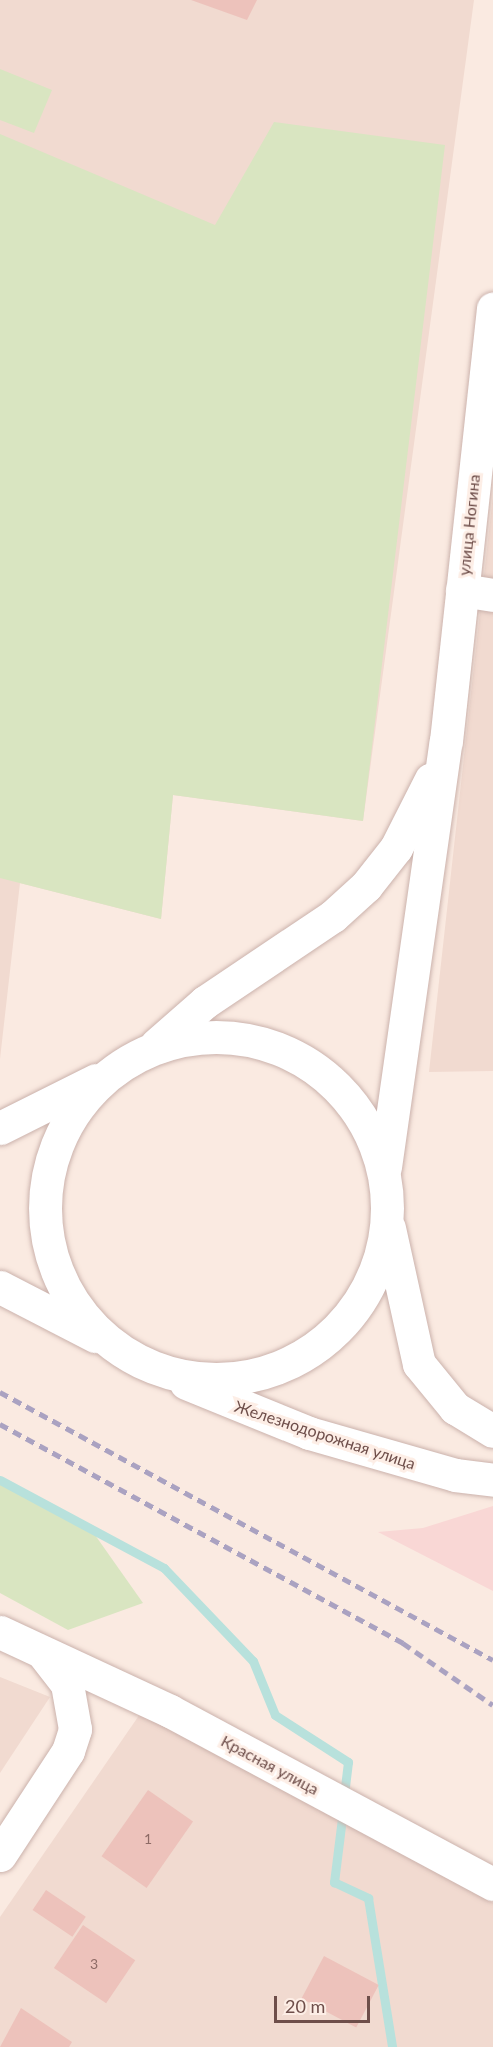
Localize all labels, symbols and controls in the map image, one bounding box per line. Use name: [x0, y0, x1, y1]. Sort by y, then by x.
street label: улица Ногина: [454, 473, 484, 577]
street label: Железнодорожная улица: [232, 1397, 418, 1473]
street label: Красная улица: [218, 1731, 322, 1799]
house number: 1: [144, 1831, 152, 1847]
house number: 3: [90, 1956, 98, 1972]
scale bar: [277, 1984, 373, 2022]
text: 20 m: [285, 1995, 325, 2017]

